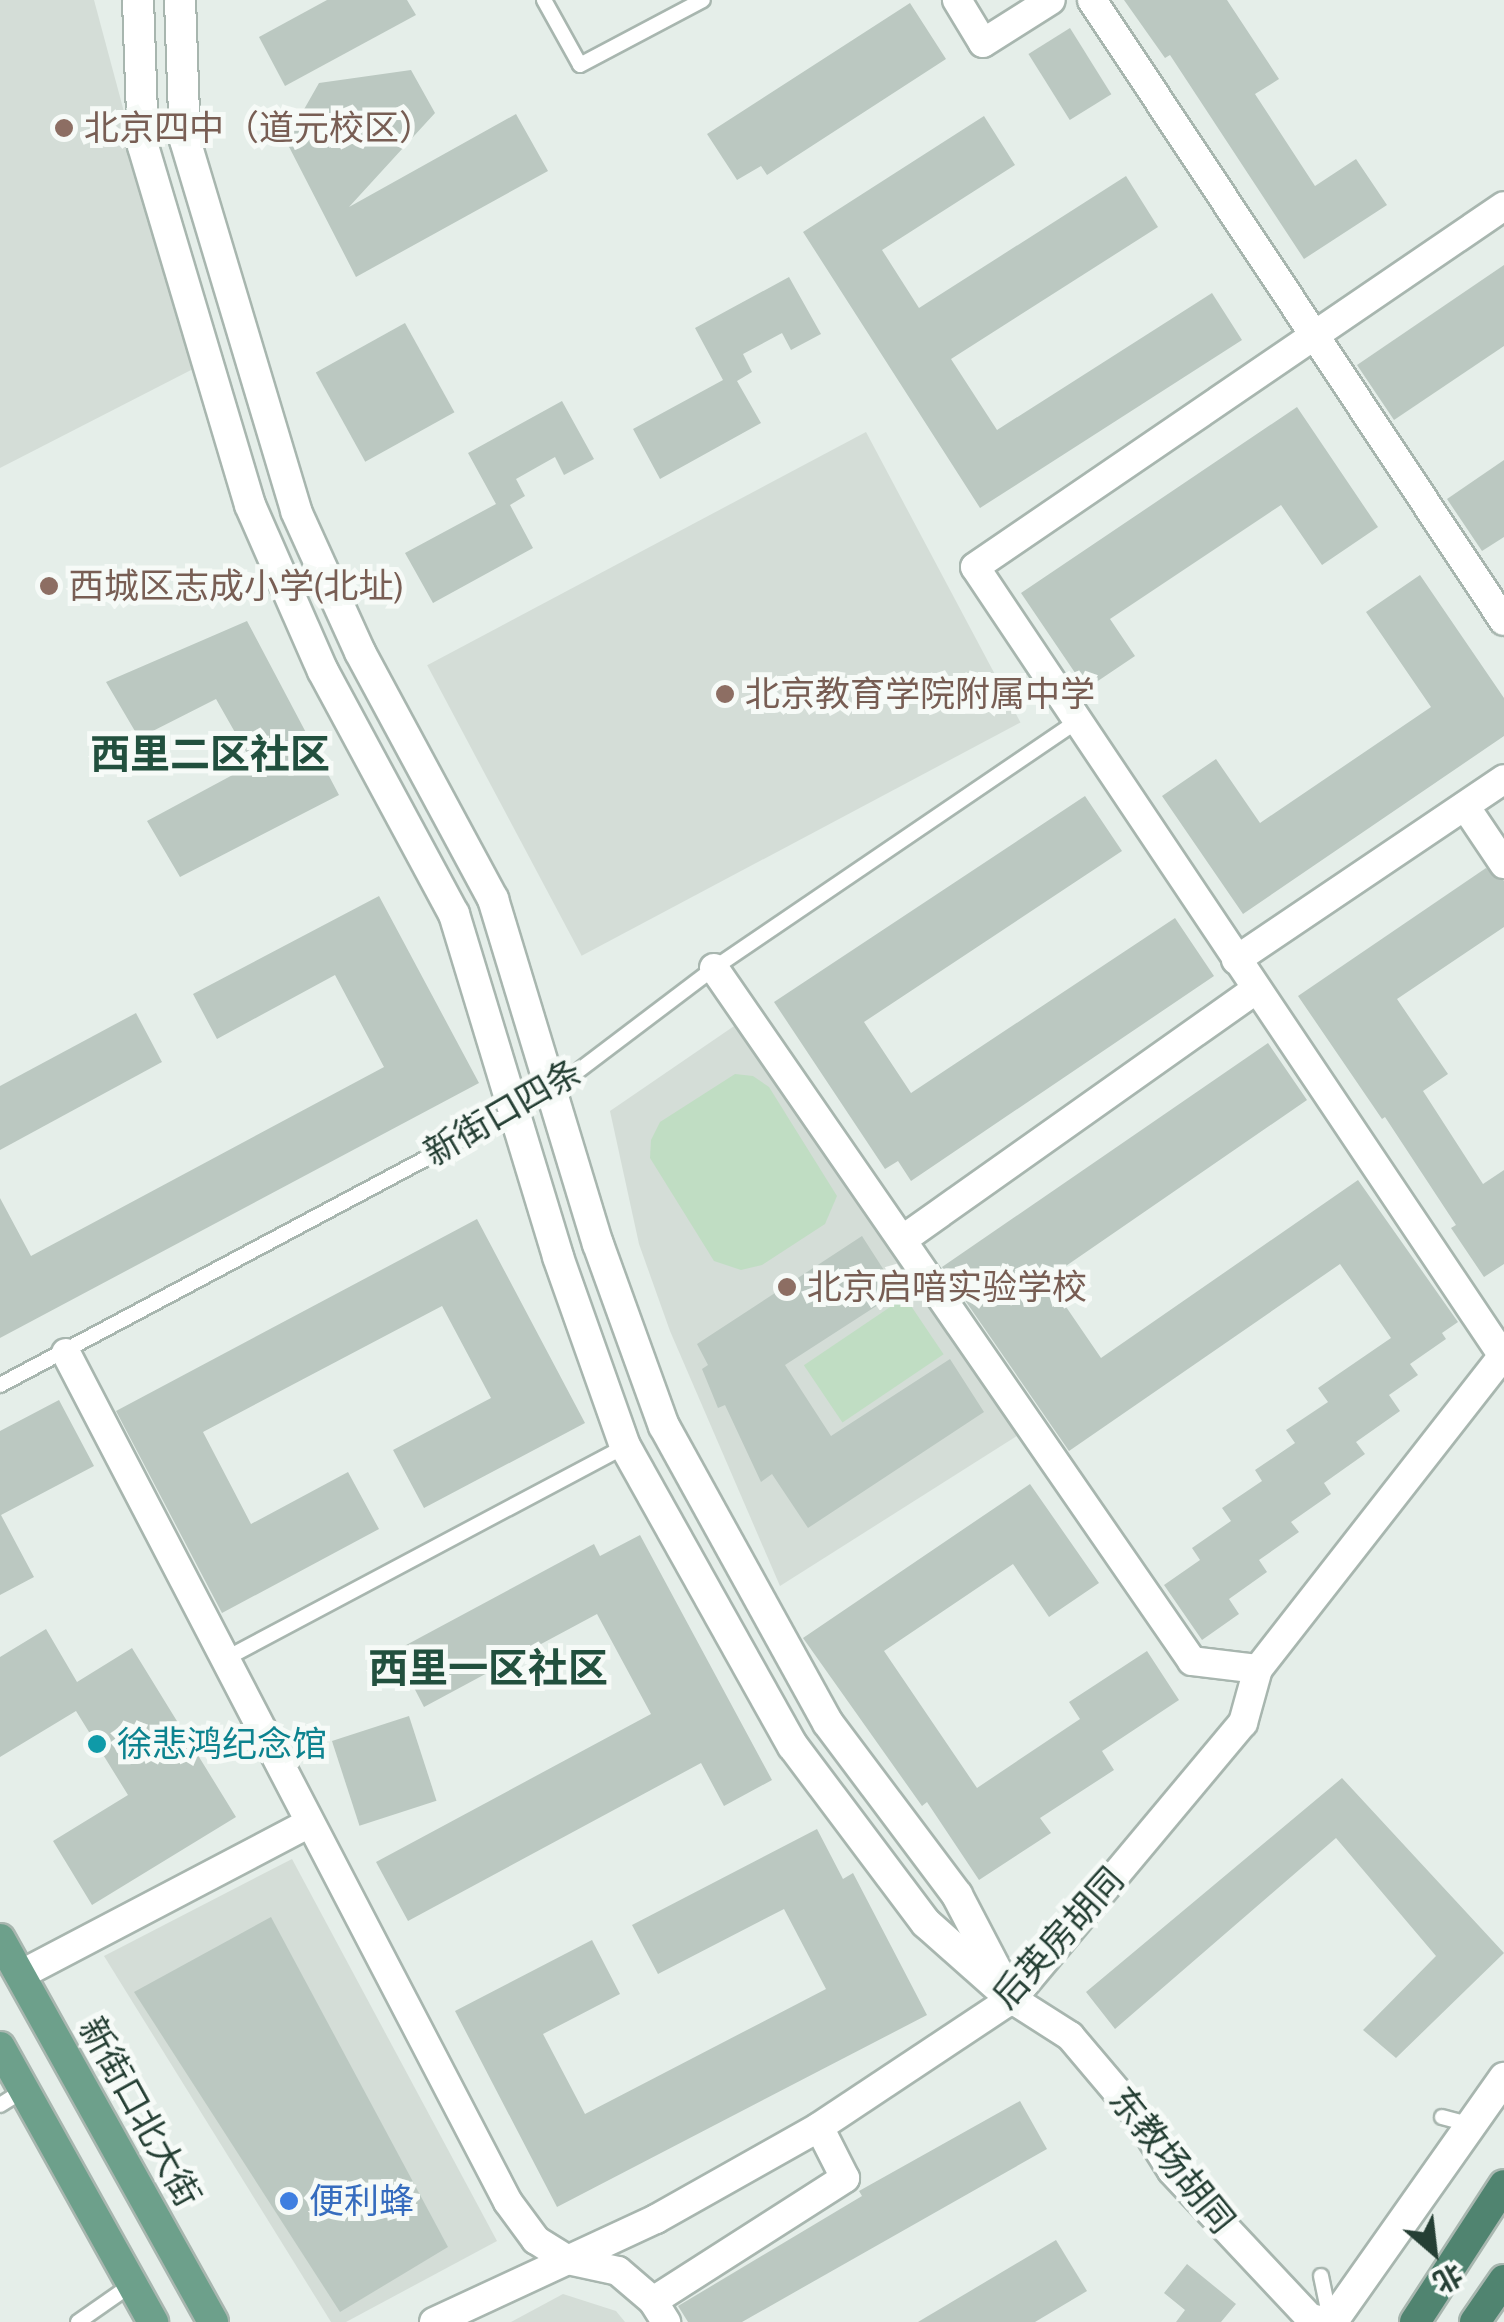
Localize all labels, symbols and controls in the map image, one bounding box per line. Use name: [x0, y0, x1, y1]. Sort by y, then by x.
place label: 北京四中（道元校区）: [84, 107, 434, 149]
marker: 北京四中（道元校区）: [53, 117, 75, 139]
place label: 西城区志成小学(北址): [69, 565, 403, 607]
marker: 西城区志成小学(北址): [38, 575, 60, 597]
place label: 北京教育学院附属中学: [745, 673, 1095, 715]
marker: 北京教育学院附属中学: [714, 683, 736, 705]
district label: 西里二区社区: [90, 730, 330, 778]
street label: 新街口四条: [417, 1050, 589, 1174]
place label: 北京启喑实验学校: [807, 1266, 1087, 1308]
marker: 北京启喑实验学校: [776, 1276, 798, 1298]
district label: 西里一区社区: [368, 1644, 608, 1692]
place label: 徐悲鸿纪念馆: [117, 1723, 327, 1765]
marker: 徐悲鸿纪念馆: [86, 1733, 108, 1755]
street label: 后英房胡同: [984, 1859, 1132, 2017]
street label: 新街口北大街: [71, 2010, 209, 2214]
street label: 东教场胡同: [1101, 2079, 1243, 2241]
place label: 便利蜂: [309, 2180, 414, 2222]
marker: 便利蜂: [278, 2190, 300, 2212]
north arrow: [1384, 2202, 1484, 2302]
text: 北: [1427, 2255, 1469, 2302]

